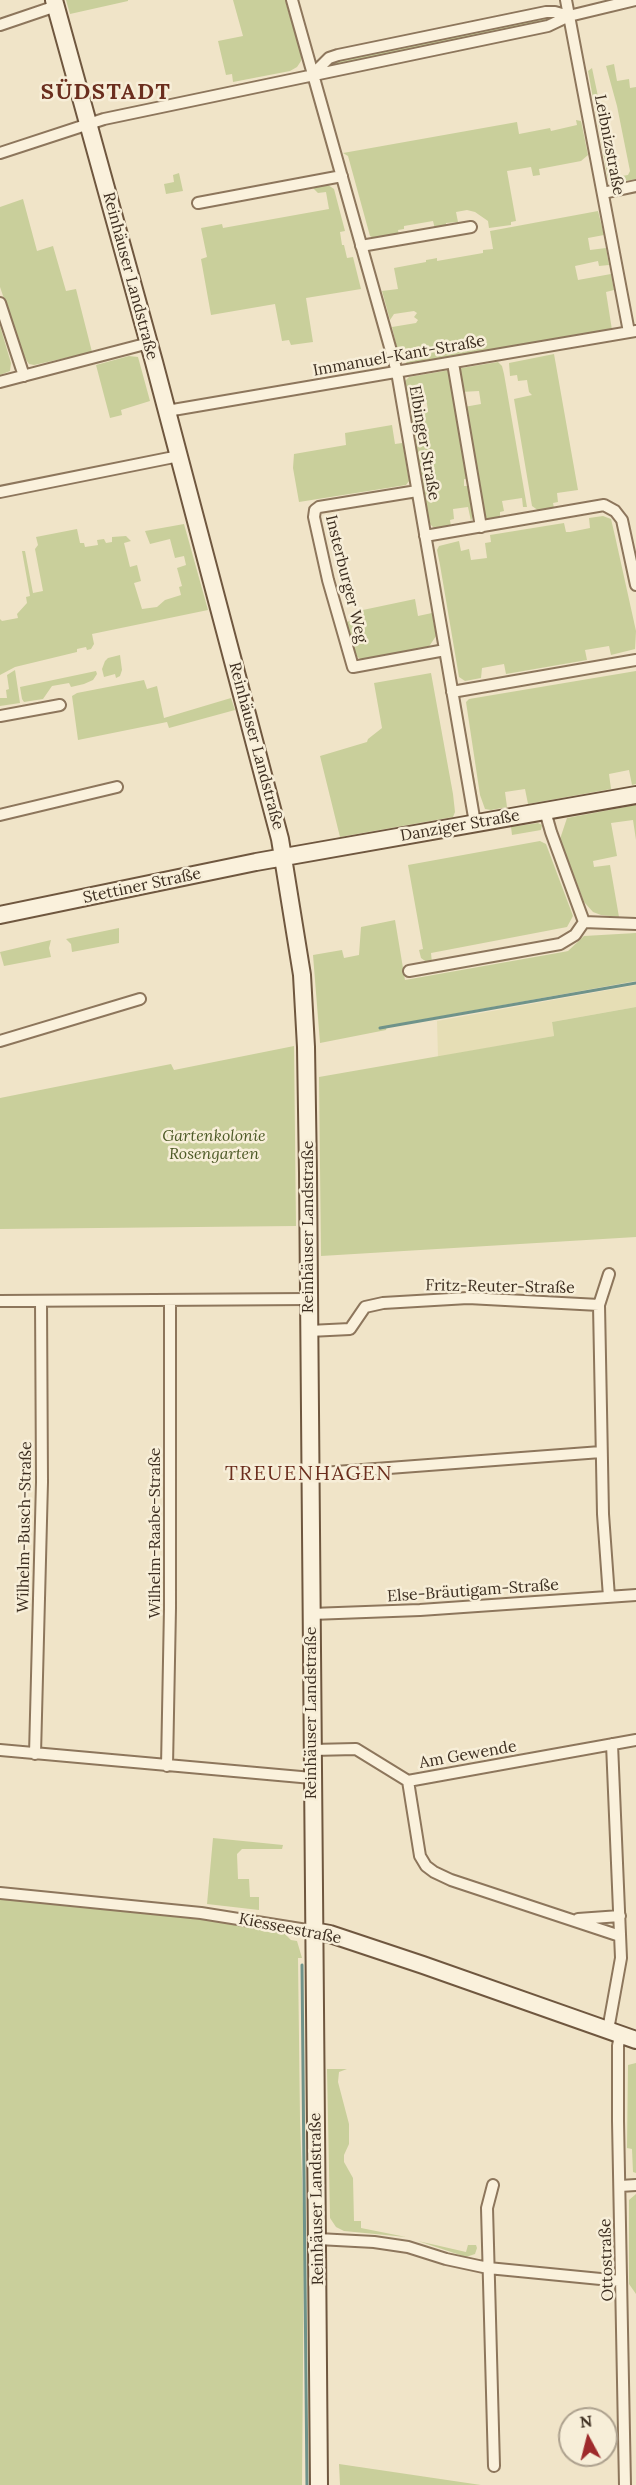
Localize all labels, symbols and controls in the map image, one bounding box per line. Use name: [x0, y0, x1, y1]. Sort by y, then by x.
district label: SÜDSTADT: [41, 80, 171, 106]
street label: Leibnizstraße: [590, 93, 628, 197]
street label: Reinhäuser Landstraße: [98, 190, 162, 362]
street label: Immanuel-Kant-Straße: [311, 331, 487, 381]
street label: Elbinger Straße: [404, 384, 444, 502]
street label: Insterburger Weg: [321, 513, 371, 645]
street label: Reinhäuser Landstraße: [224, 660, 288, 832]
street label: Danziger Straße: [399, 806, 521, 846]
street label: Stettiner Straße: [81, 864, 203, 908]
park label: Gartenkolonie Rosengarten: [162, 1126, 266, 1164]
street label: Reinhäuser Landstraße: [298, 1141, 318, 1313]
street label: Fritz-Reuter-Straße: [425, 1276, 575, 1298]
street label: Wilhelm-Busch-Straße: [14, 1441, 36, 1613]
street label: Wilhelm-Raabe-Straße: [145, 1448, 165, 1618]
district label: TREUENHAGEN: [225, 1462, 393, 1486]
street label: Else-Bräutigam-Straße: [387, 1575, 559, 1607]
street label: Reinhäuser Landstraße: [301, 1627, 321, 1799]
street label: Am Gewende: [418, 1737, 518, 1773]
street label: Kiesseestraße: [237, 1910, 343, 1948]
street label: Reinhäuser Landstraße: [306, 2112, 328, 2286]
street label: Ottostraße: [596, 2218, 618, 2302]
north arrow: [558, 2407, 618, 2467]
text: N: [579, 2410, 593, 2432]

